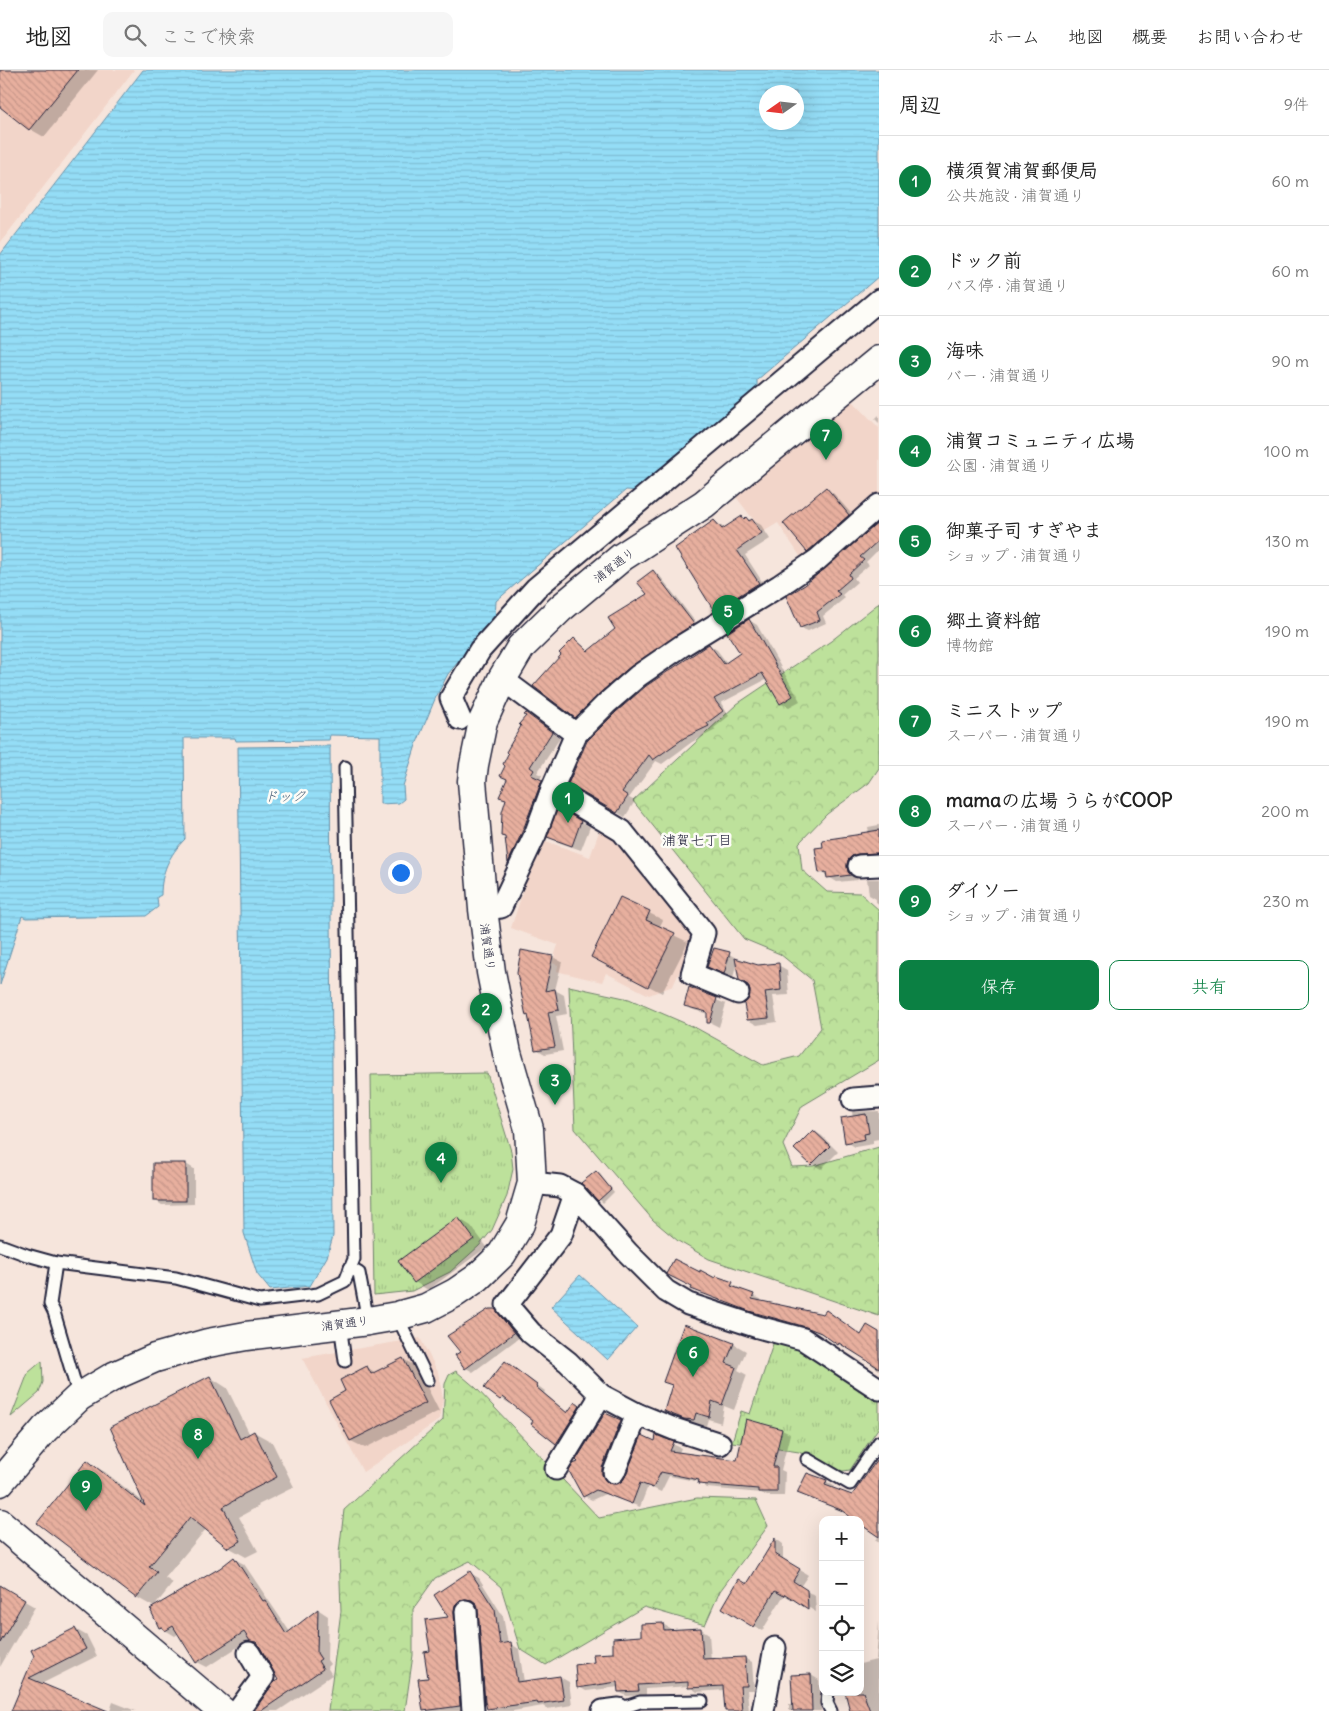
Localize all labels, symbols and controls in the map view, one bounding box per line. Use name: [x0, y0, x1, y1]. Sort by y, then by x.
search box: [103, 12, 453, 57]
text: 地図: [25, 21, 73, 51]
icon: search: [121, 21, 149, 49]
text: ここで検索: [161, 24, 256, 48]
text: ホーム: [987, 25, 1040, 48]
text: 地図: [1068, 25, 1104, 48]
text: 概要: [1132, 25, 1168, 48]
text: お問い合わせ: [1196, 25, 1304, 48]
north arrow: [759, 85, 804, 130]
text: 周辺: [899, 91, 941, 118]
text: 9件: [1284, 94, 1309, 114]
text: 横須賀浦賀郵便局: [946, 158, 1098, 182]
text: 1: [912, 171, 918, 191]
text: 60 m: [1271, 171, 1309, 191]
text: 公共施設 · 浦賀通り: [946, 185, 1085, 205]
text: ドック前: [946, 248, 1022, 272]
text: 2: [911, 261, 919, 281]
text: 60 m: [1271, 261, 1309, 281]
text: バス停 · 浦賀通り: [946, 275, 1069, 295]
text: 海味: [946, 338, 984, 362]
text: 3: [910, 351, 920, 371]
text: 90 m: [1271, 351, 1309, 371]
text: バー · 浦賀通り: [946, 365, 1053, 385]
pin: 7: [810, 419, 842, 460]
text: 浦賀コミュニティ広場: [946, 428, 1135, 452]
text: 4: [910, 441, 920, 461]
text: 100 m: [1264, 441, 1309, 461]
text: 公園 · 浦賀通り: [946, 455, 1053, 475]
text: 御菓子司 すぎやま: [946, 518, 1102, 542]
text: 5: [910, 531, 920, 551]
text: 130 m: [1265, 531, 1309, 551]
street label: 浦賀通り: [590, 544, 638, 586]
text: ショップ · 浦賀通り: [946, 545, 1085, 565]
pin: 5: [712, 595, 744, 636]
text: 郷土資料館: [946, 608, 1041, 632]
text: 6: [910, 621, 920, 641]
text: 190 m: [1265, 621, 1309, 641]
text: 博物館: [946, 635, 994, 655]
text: ミニストップ: [946, 698, 1062, 722]
text: 7: [911, 711, 919, 731]
text: 190 m: [1265, 711, 1309, 731]
text: スーパー · 浦賀通り: [946, 725, 1085, 745]
pin: 1: [552, 782, 584, 823]
water label: ドック: [264, 787, 306, 805]
text: mamaの広場 うらがCOOP: [946, 788, 1173, 812]
text: 8: [910, 801, 920, 821]
text: 200 m: [1261, 801, 1309, 821]
text: スーパー · 浦賀通り: [946, 815, 1085, 835]
district label: 浦賀七丁目: [662, 831, 732, 849]
your location: [388, 860, 414, 886]
text: ダイソー: [946, 878, 1020, 902]
text: 9: [910, 891, 920, 911]
text: 230 m: [1263, 891, 1309, 911]
text: ショップ · 浦賀通り: [946, 905, 1085, 925]
street label: 浦賀通り: [477, 922, 499, 972]
button: 保存: [899, 960, 1099, 1010]
button: 共有: [1109, 960, 1309, 1010]
pin: 2: [470, 993, 502, 1034]
pin: 3: [539, 1064, 571, 1105]
pin: 4: [425, 1142, 457, 1183]
street label: 浦賀通り: [320, 1313, 370, 1333]
pin: 6: [677, 1336, 709, 1377]
pin: 8: [182, 1418, 214, 1459]
pin: 9: [70, 1470, 102, 1511]
map controls: [819, 1516, 864, 1696]
button: +: [819, 1516, 864, 1561]
button: −: [819, 1561, 864, 1606]
button: locate: [819, 1606, 864, 1651]
button: layers: [819, 1651, 864, 1696]

